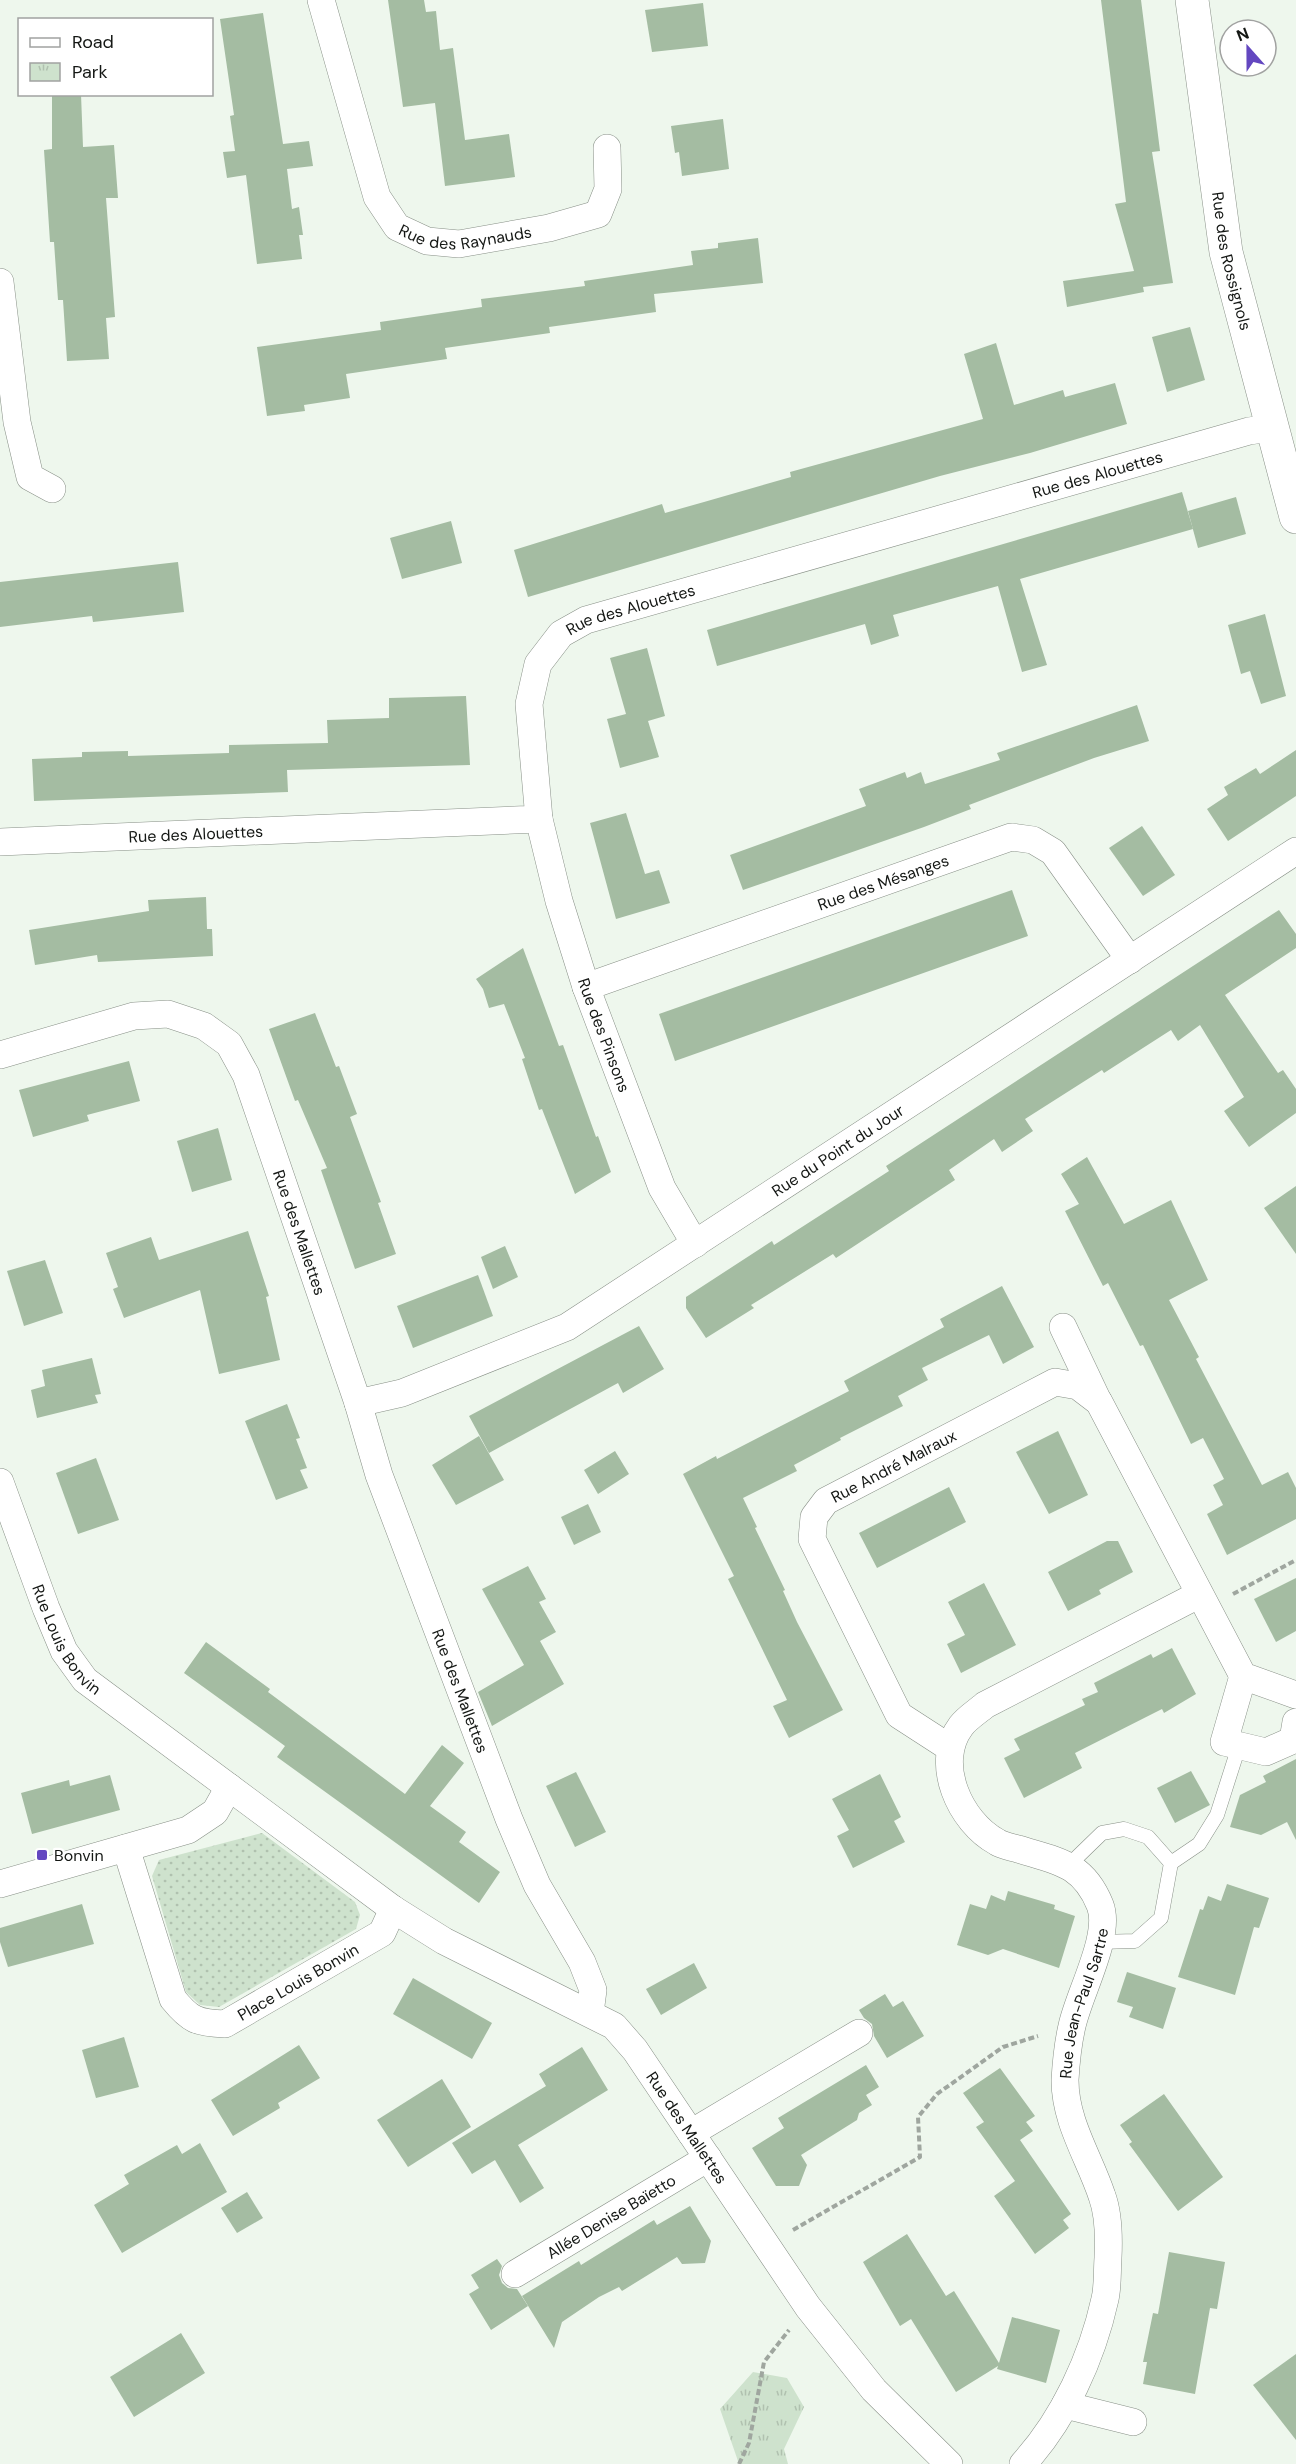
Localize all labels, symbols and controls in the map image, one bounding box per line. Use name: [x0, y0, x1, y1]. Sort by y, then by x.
legend: [18, 18, 213, 96]
north arrow: [1218, 18, 1278, 78]
text: N: [1234, 23, 1252, 46]
text: Road: [72, 30, 114, 54]
text: Park: [72, 60, 108, 84]
street label: Rue des Rossignols: [1207, 190, 1256, 332]
street label: Rue des Raynauds: [395, 219, 533, 255]
street label: Rue des Alouettes: [1030, 446, 1165, 503]
street label: Rue des Alouettes: [562, 579, 698, 640]
street label: Rue des Alouettes: [128, 821, 264, 848]
street label: Rue des Mésanges: [815, 850, 952, 915]
street label: Rue des Pinsons: [573, 976, 635, 1095]
street label: Rue du Point du Jour: [768, 1100, 908, 1202]
street label: Rue des Mallettes: [268, 1167, 330, 1298]
street label: Rue André Malraux: [827, 1425, 960, 1508]
street label: Rue Louis Bonvin: [27, 1582, 105, 1699]
street label: Rue des Mallettes: [427, 1626, 493, 1756]
place label: Bonvin: [54, 1845, 104, 1866]
marker: Bonvin: [35, 1848, 49, 1862]
street label: Rue Jean-Paul Sartre: [1055, 1927, 1113, 2079]
street label: Place Louis Bonvin: [234, 1939, 363, 2026]
street label: Rue des Mallettes: [641, 2068, 732, 2188]
street label: Allée Denise Baïetto: [543, 2170, 680, 2264]

